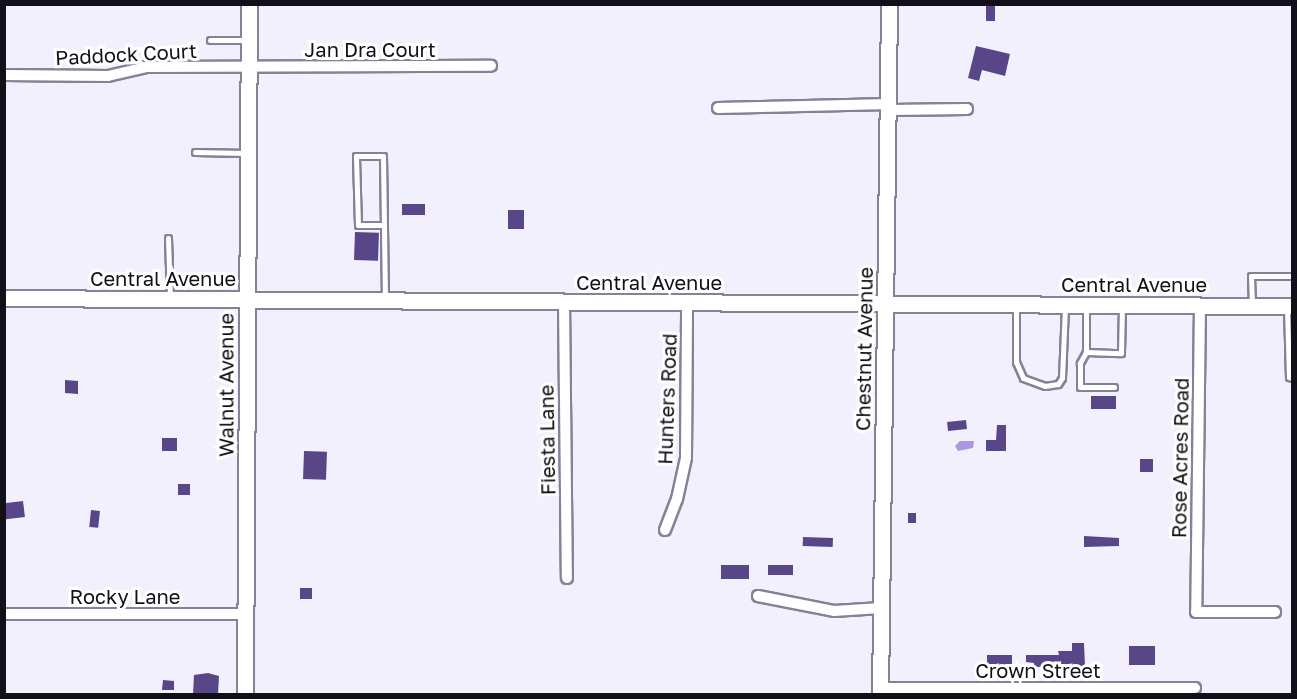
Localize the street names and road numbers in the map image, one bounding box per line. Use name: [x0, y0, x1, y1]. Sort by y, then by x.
street label: Jan Dra Court: [304, 37, 436, 61]
street label: Paddock Court: [55, 38, 197, 70]
street label: Central Avenue: [90, 266, 236, 290]
street label: Chestnut Avenue: [851, 267, 877, 431]
street label: Central Avenue: [576, 270, 722, 294]
street label: Central Avenue: [1061, 272, 1207, 296]
street label: Walnut Avenue: [214, 313, 238, 457]
street label: Hunters Road: [653, 333, 681, 465]
street label: Rose Acres Road: [1167, 378, 1193, 538]
street label: Fiesta Lane: [534, 385, 560, 495]
street label: Rocky Lane: [70, 584, 180, 608]
street label: Crown Street: [975, 658, 1101, 682]

